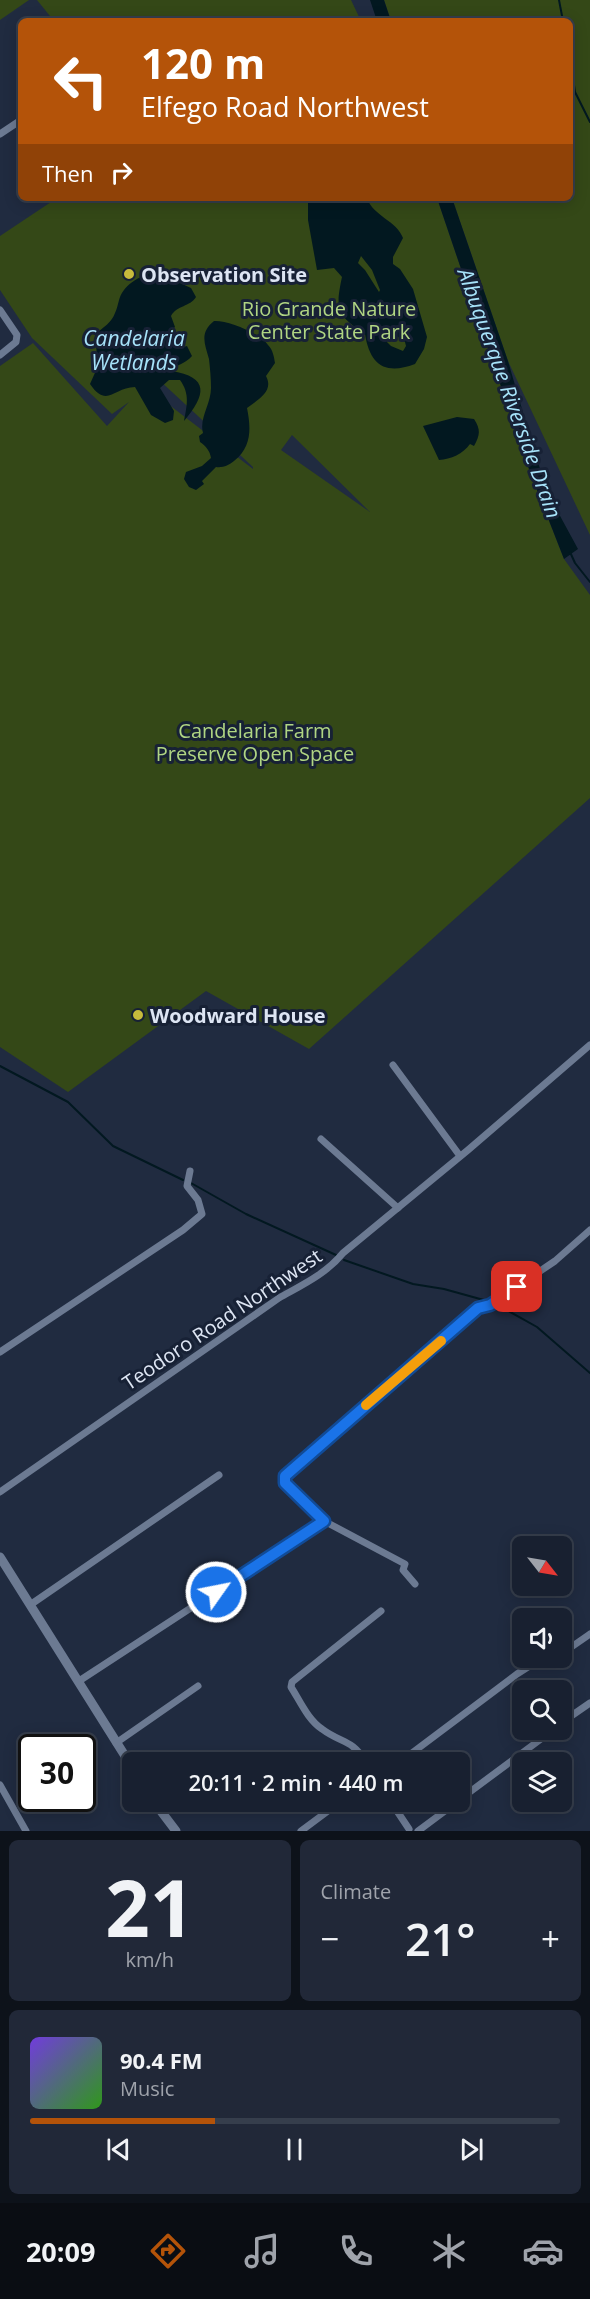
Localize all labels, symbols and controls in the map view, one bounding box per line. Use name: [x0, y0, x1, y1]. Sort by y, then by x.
text: 120 m: [141, 34, 265, 91]
icon: left: [42, 42, 120, 120]
text: Elfego Road Northwest: [141, 88, 429, 125]
icon: right: [105, 156, 138, 189]
text: Then: [42, 158, 93, 188]
place label: Observation Site: [141, 261, 307, 288]
water label: Albuquerque Riverside Drain: [451, 262, 568, 522]
marker: Observation Site: [122, 267, 136, 281]
park label: Rio Grande Nature Center State Park: [242, 295, 416, 345]
water label: Candelaria Wetlands: [83, 324, 185, 376]
park label: Candelaria Farm Preserve Open Space: [156, 717, 354, 767]
place label: Woodward House: [150, 1002, 325, 1029]
marker: Woodward House: [131, 1008, 145, 1022]
street label: Teodoro Road Northwest: [117, 1242, 327, 1396]
pin: [491, 1261, 542, 1312]
icon: arrive: [500, 1270, 533, 1303]
north arrow: [512, 1536, 572, 1596]
map controls: [512, 1536, 572, 1812]
position arrow: [184, 1560, 248, 1624]
button: sound: [512, 1608, 572, 1668]
button: search: [512, 1680, 572, 1740]
speed limit sign: 30: [18, 1734, 96, 1812]
button: layers: [512, 1752, 572, 1812]
text: 20:11 · 2 min · 440 m: [188, 1767, 404, 1797]
text: 21: [105, 1854, 194, 1960]
text: Climate: [321, 1878, 391, 1905]
text: 21°: [405, 1908, 476, 1969]
text: −: [321, 1916, 339, 1961]
text: +: [541, 1916, 560, 1961]
text: km/h: [125, 1946, 174, 1973]
text: 90.4 FM: [120, 2045, 203, 2075]
text: Music: [120, 2075, 174, 2102]
icon: previous: [102, 2133, 135, 2166]
icon: pause: [278, 2133, 311, 2166]
icon: next: [455, 2133, 488, 2166]
icon: directions: [147, 2230, 189, 2272]
icon: music: [241, 2230, 283, 2272]
icon: phone: [335, 2230, 377, 2272]
icon: climate: [428, 2230, 470, 2272]
icon: car: [522, 2230, 564, 2272]
text: 20:09: [26, 2233, 95, 2270]

